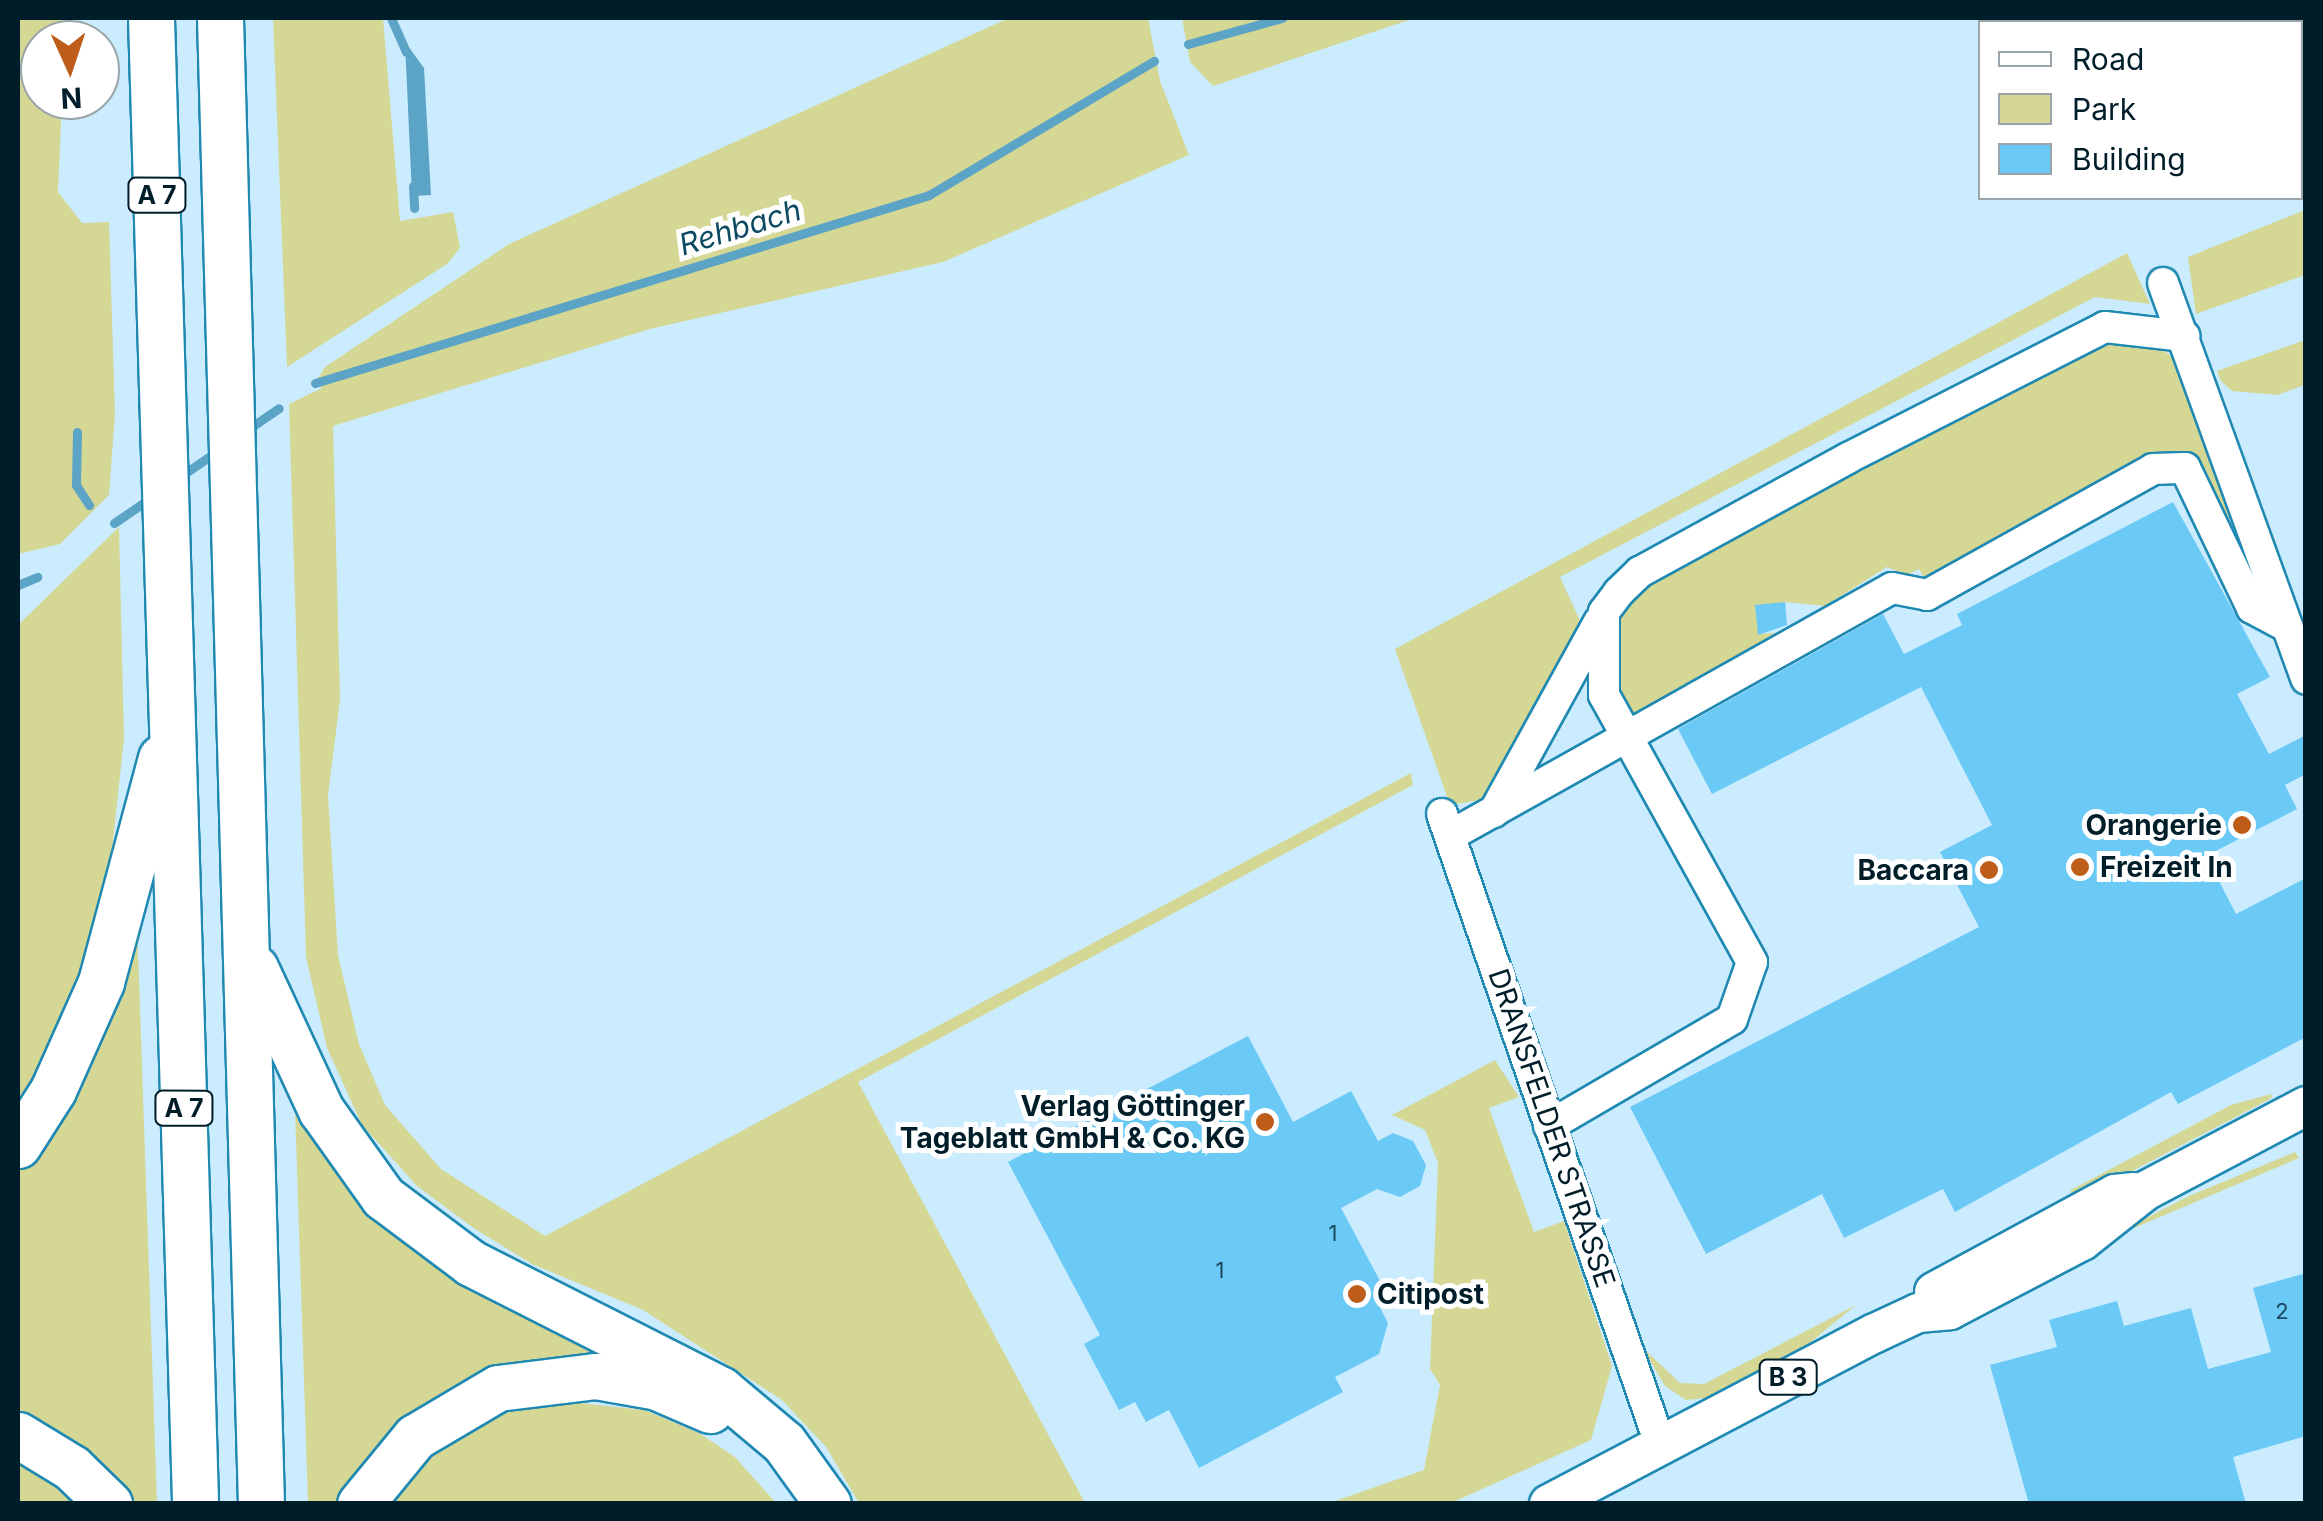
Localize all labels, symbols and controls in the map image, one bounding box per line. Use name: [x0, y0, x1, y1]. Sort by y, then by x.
north arrow: [20, 20, 120, 120]
legend: [1978, 20, 2303, 200]
text: Road: [2072, 41, 2144, 77]
text: N: [60, 80, 83, 115]
text: Park: [2072, 91, 2136, 127]
text: Building: [2072, 141, 2186, 177]
road number: A 7: [127, 175, 187, 215]
water label: Rehbach: [675, 191, 805, 263]
place label: Orangerie: [2085, 808, 2222, 842]
marker: Orangerie: [2231, 814, 2253, 836]
place label: Freizeit In: [2100, 850, 2233, 884]
place label: Baccara: [1857, 853, 1969, 887]
marker: Freizeit In: [2069, 856, 2091, 878]
marker: Baccara: [1978, 859, 2000, 881]
street label: DRANSFELDER STRASSE: [1482, 964, 1622, 1292]
road number: A 7: [154, 1088, 214, 1128]
place label: Verlag Göttinger Tageblatt GmbH & Co. KG: [899, 1089, 1245, 1155]
marker: Verlag Göttinger Tageblatt GmbH & Co. KG: [1254, 1111, 1276, 1133]
house number: 1: [1329, 1221, 1337, 1247]
house number: 1: [1216, 1258, 1224, 1284]
place label: Citipost: [1377, 1277, 1484, 1311]
marker: Citipost: [1346, 1283, 1368, 1305]
house number: 2: [2275, 1299, 2289, 1325]
road number: B 3: [1758, 1357, 1818, 1397]

